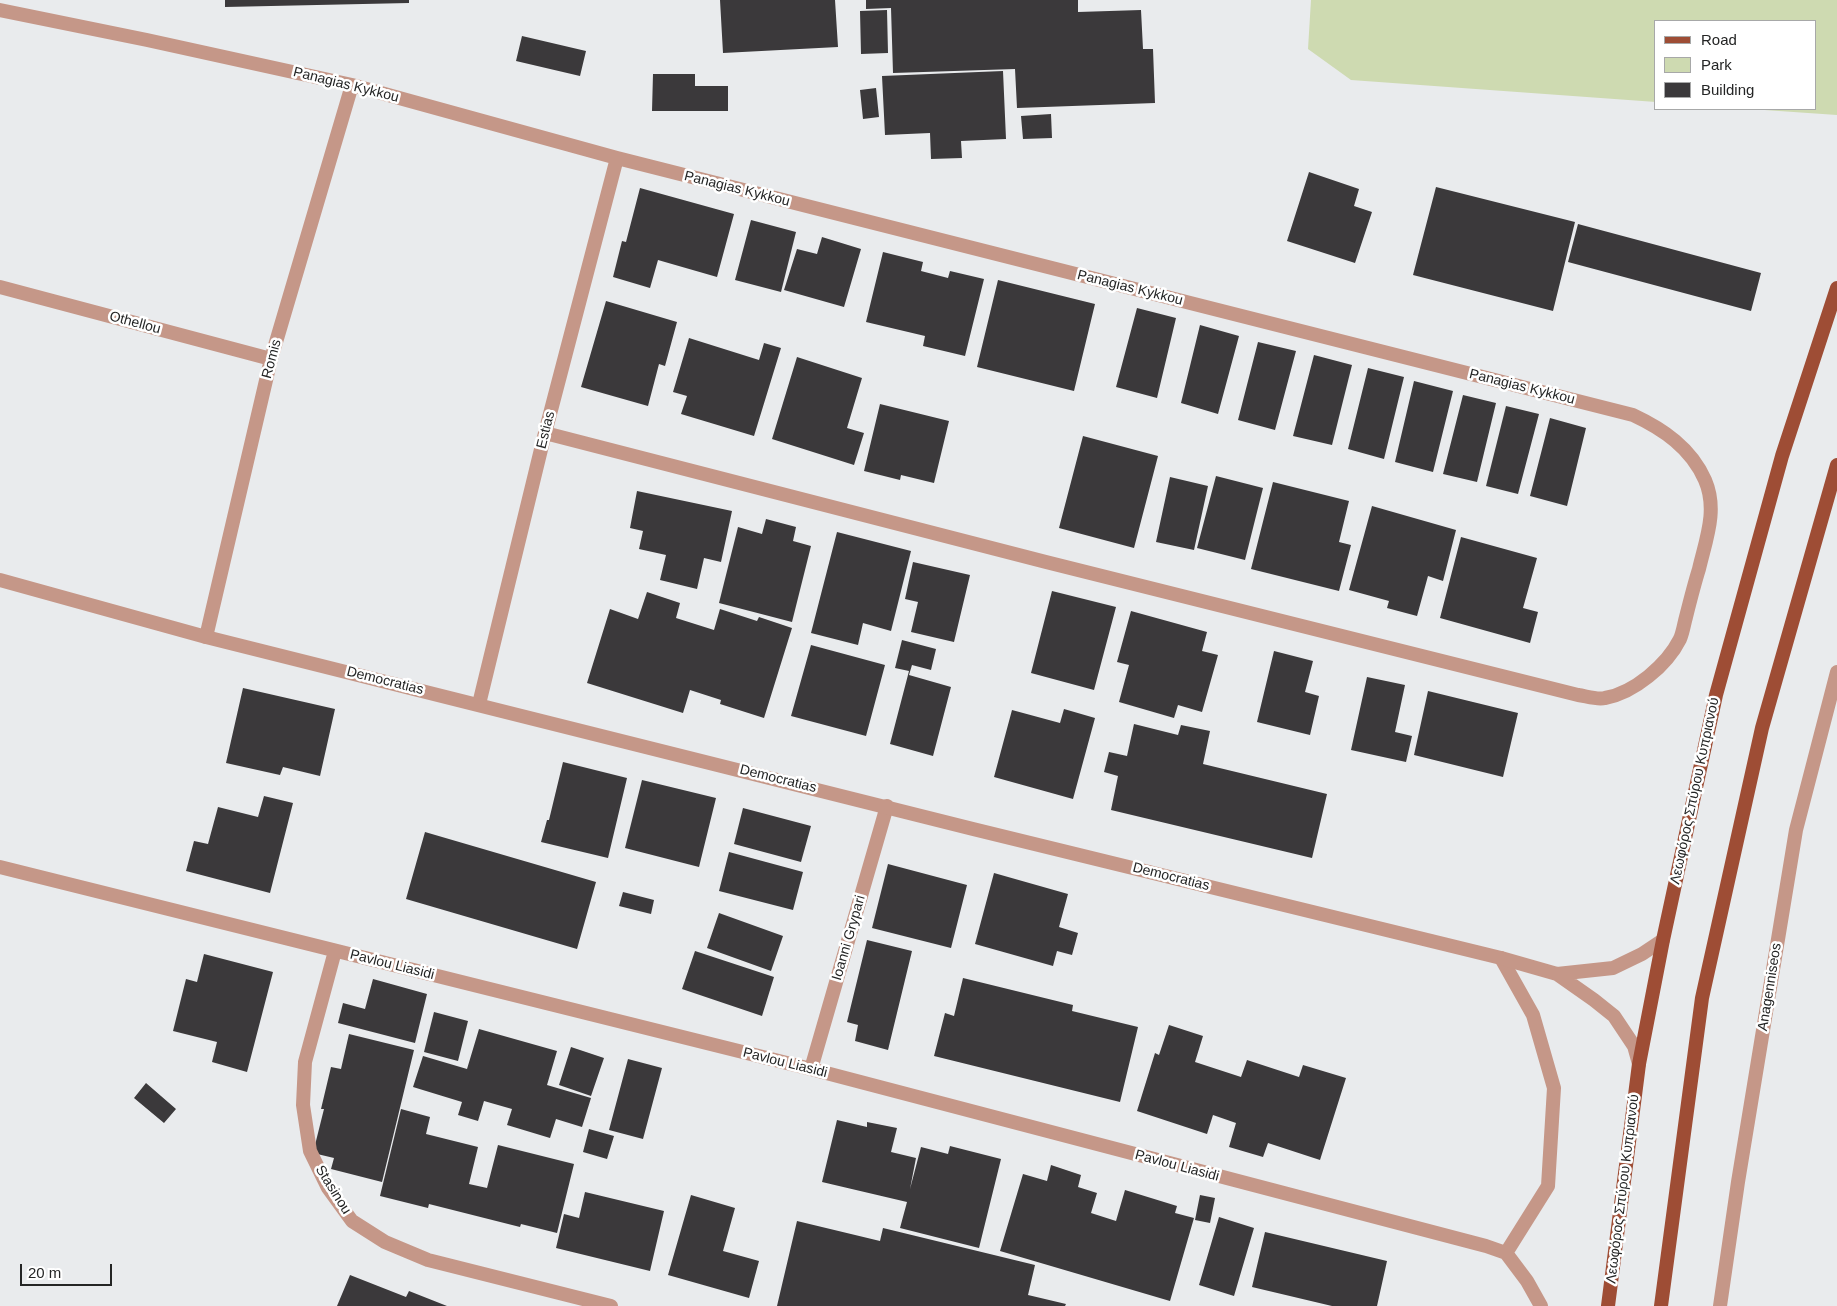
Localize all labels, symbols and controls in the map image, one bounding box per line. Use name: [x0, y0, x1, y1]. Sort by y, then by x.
legend: [1654, 20, 1817, 110]
text: Road: [1701, 31, 1737, 48]
text: Park: [1701, 56, 1732, 73]
street label: Panagias Kykkou: [291, 64, 401, 106]
text: Building: [1701, 81, 1754, 98]
street label: Panagias Kykkou: [682, 168, 792, 210]
street label: Panagias Kykkou: [1075, 267, 1185, 309]
street label: Othellou: [108, 308, 162, 338]
street label: Romis: [259, 338, 285, 380]
street label: Panagias Kykkou: [1467, 366, 1577, 408]
street label: Estias: [533, 409, 559, 451]
street label: Democratias: [345, 663, 425, 699]
street label: Λεωφόρος Σπύρου Κυπριανού: [1667, 696, 1723, 886]
street label: Democratias: [738, 761, 818, 797]
street label: Democratias: [1131, 859, 1211, 895]
street label: Ioanni Grypari: [829, 893, 869, 983]
street label: Anagenniseos: [1755, 942, 1785, 1032]
street label: Pavlou Liasidi: [348, 946, 436, 984]
street label: Pavlou Liasidi: [741, 1044, 829, 1082]
street label: Λεωφόρος Σπύρου Κυπριανού: [1603, 1093, 1643, 1285]
street label: Pavlou Liasidi: [1133, 1147, 1221, 1185]
street label: Stasinou: [311, 1162, 355, 1218]
scale bar: [22, 1254, 115, 1286]
text: 20 m: [28, 1264, 61, 1281]

